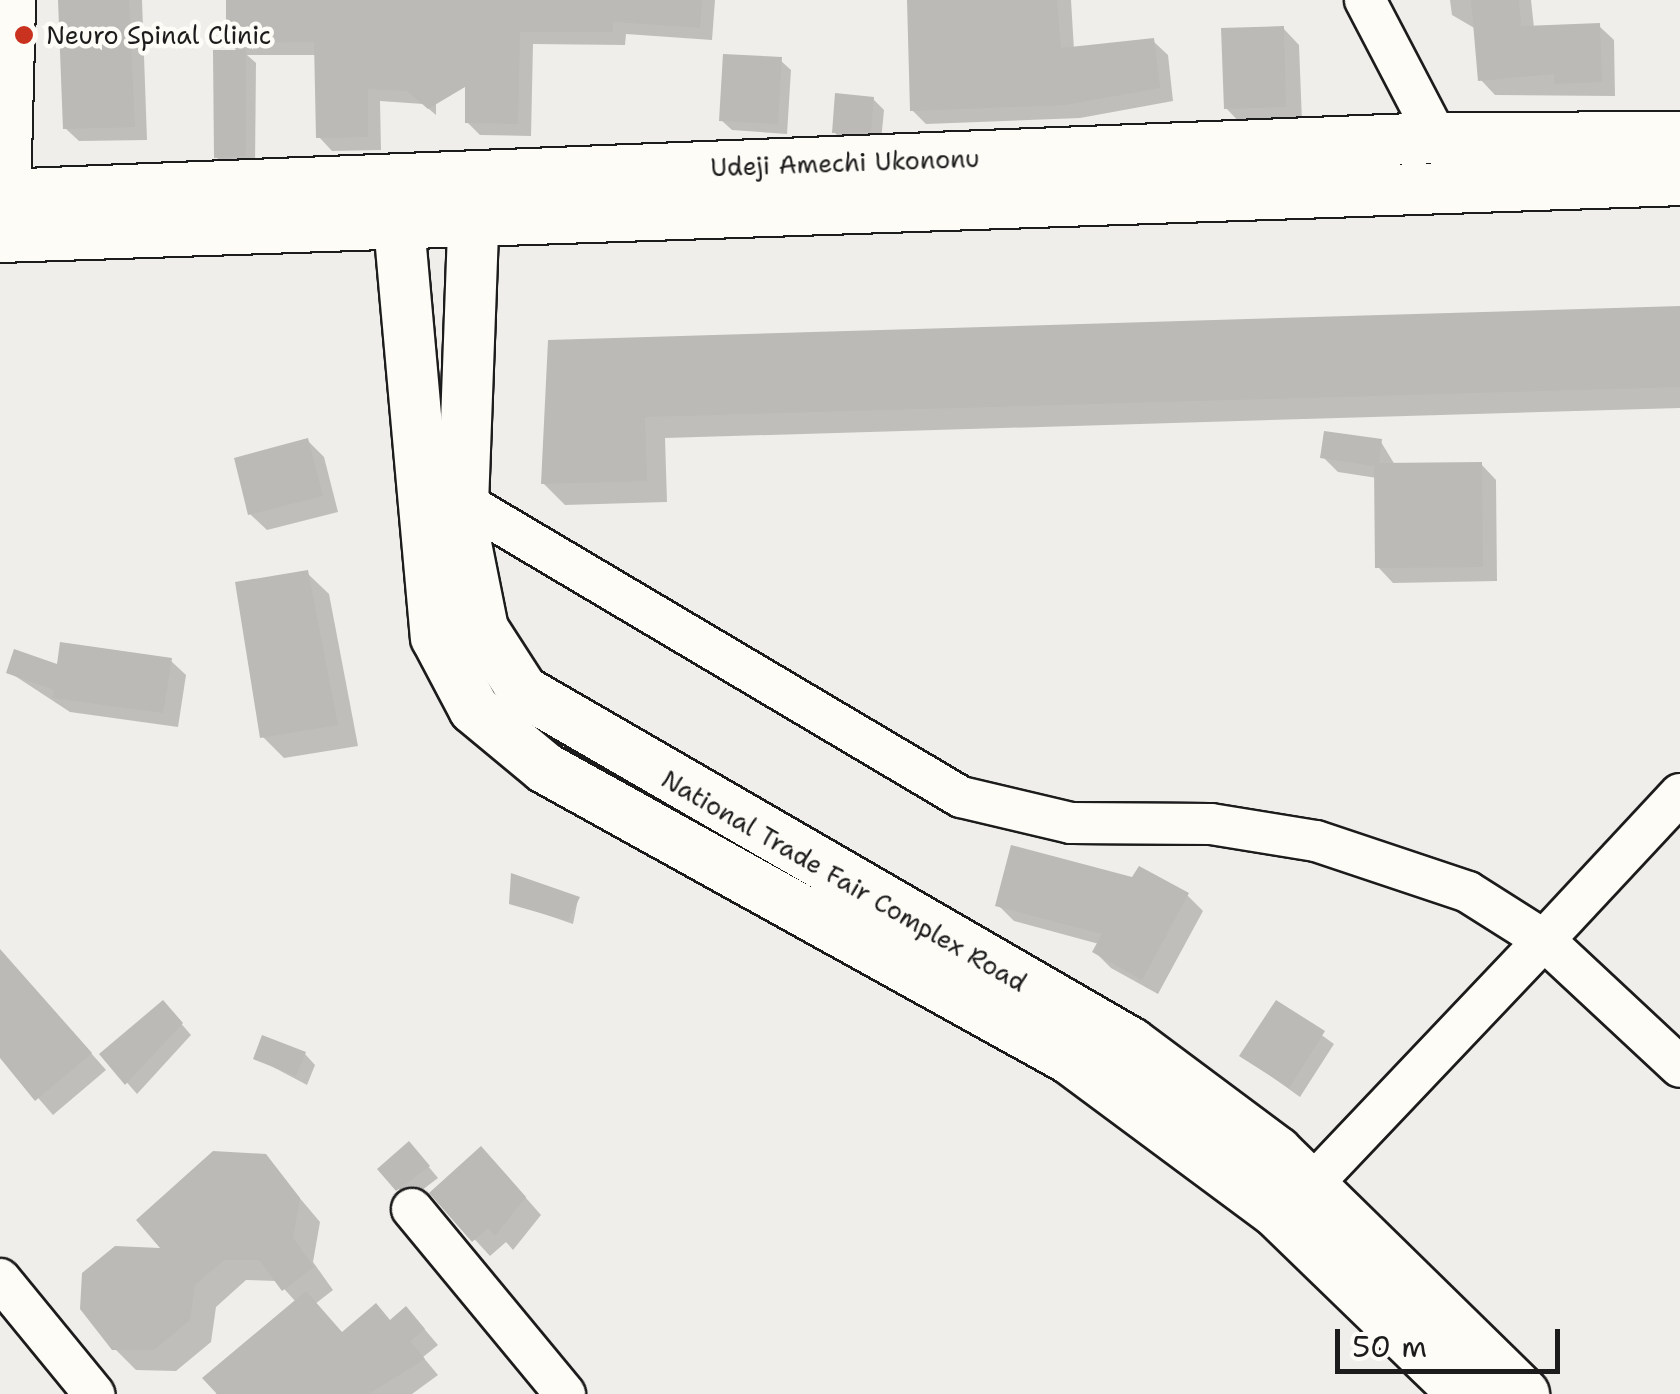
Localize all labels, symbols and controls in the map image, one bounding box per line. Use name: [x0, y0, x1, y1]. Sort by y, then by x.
place label: Neuro Spinal Clinic: [46, 20, 271, 50]
marker: Neuro Spinal Clinic: [11, 22, 37, 48]
street label: Udeji Amechi Ukononu: [710, 143, 980, 183]
street label: National Trade Fair Complex Road: [656, 764, 1032, 998]
scale bar: [1340, 1309, 1565, 1371]
text: 50 m: [1352, 1326, 1427, 1367]

